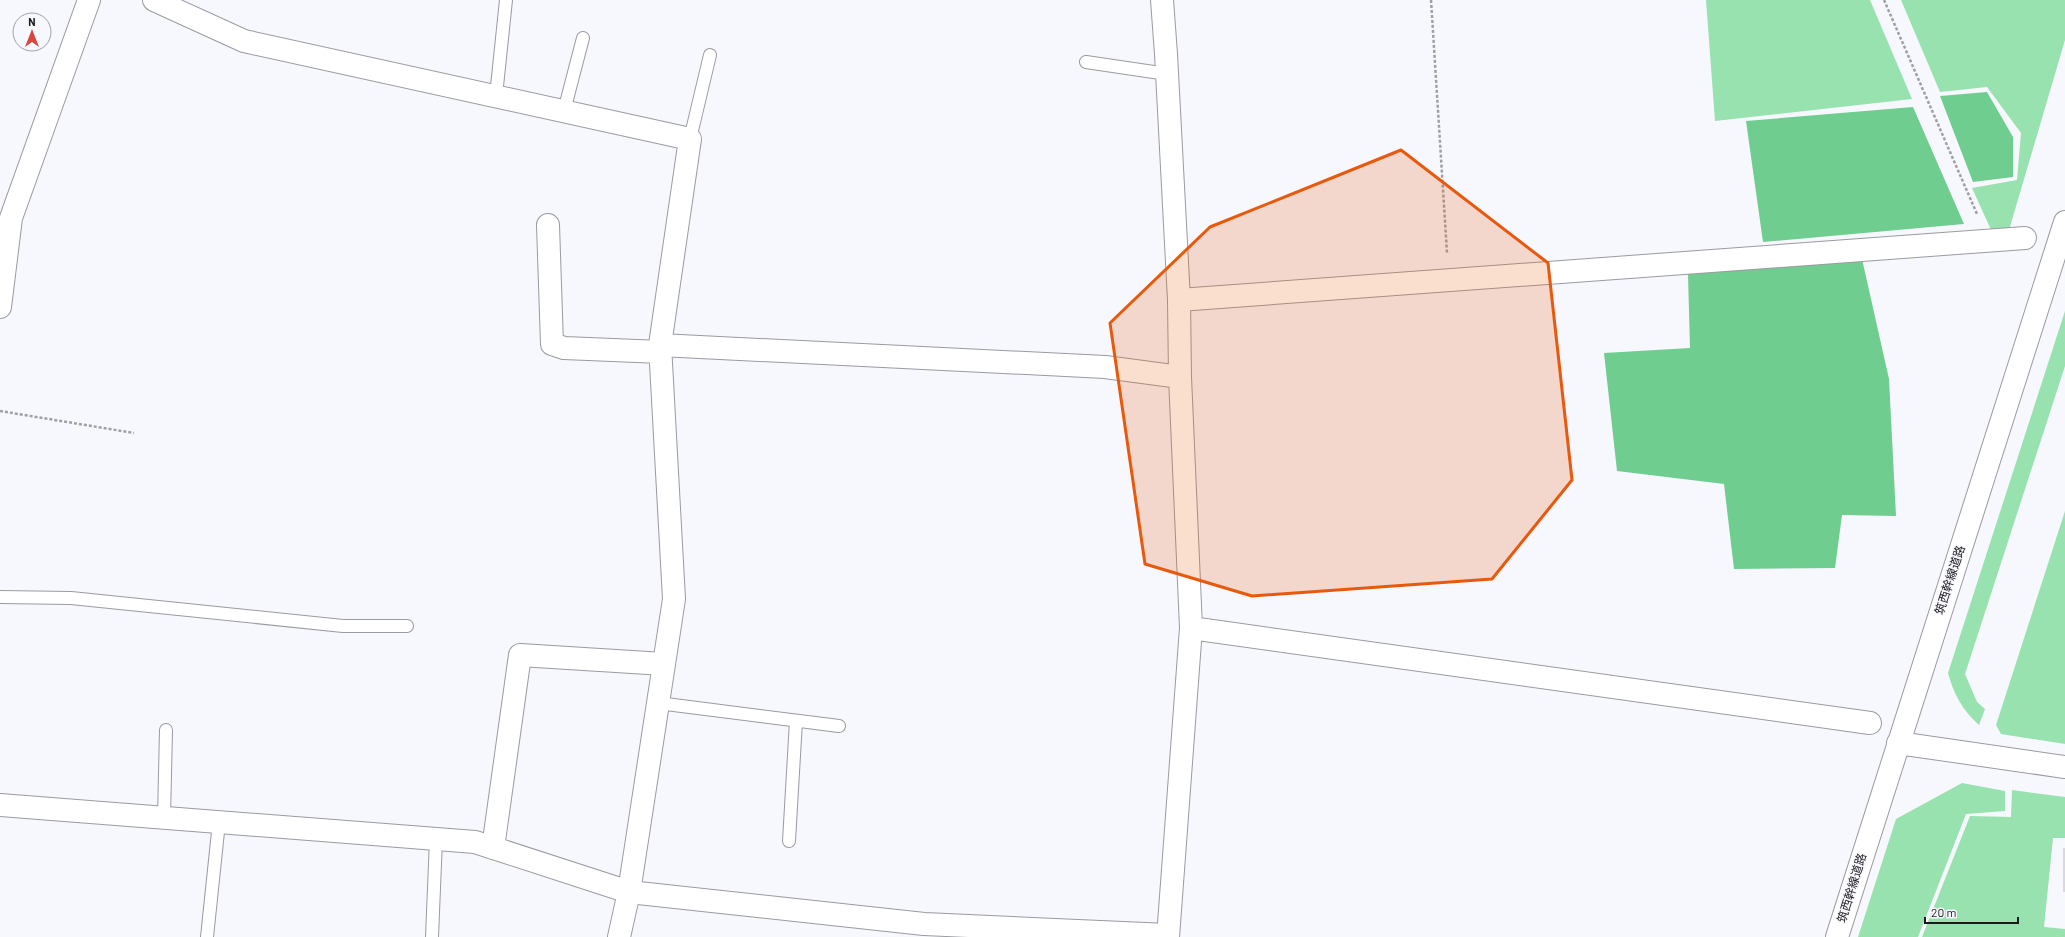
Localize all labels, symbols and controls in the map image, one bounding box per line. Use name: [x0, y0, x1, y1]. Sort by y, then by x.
north arrow: [12, 12, 52, 52]
text: N: [28, 15, 36, 28]
street label: 筑西幹線道路: [1931, 543, 1967, 616]
street label: 筑西幹線道路: [1834, 851, 1868, 924]
scale bar: [1925, 899, 2018, 925]
text: 20 m: [1931, 905, 1957, 919]

